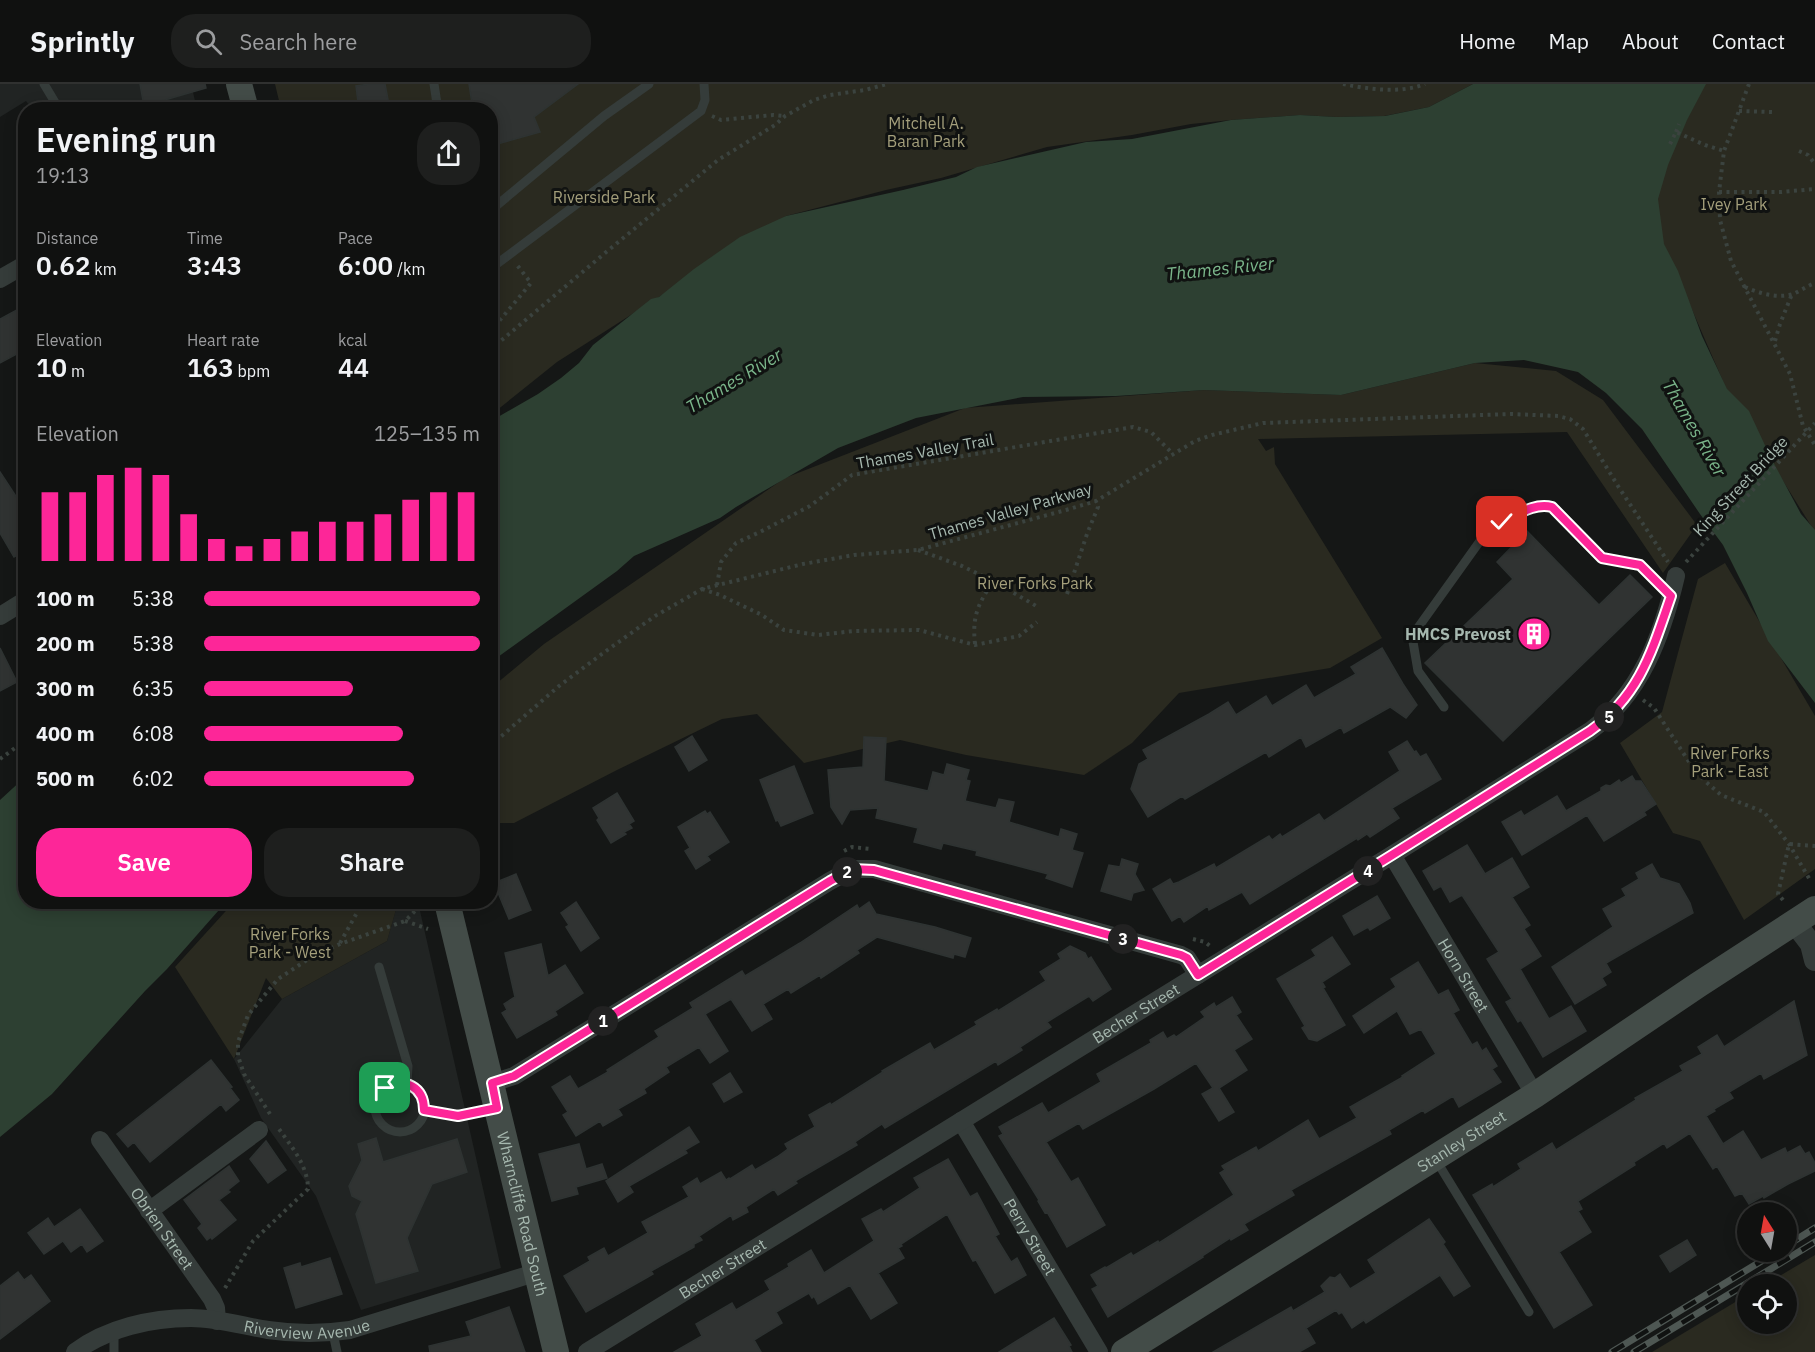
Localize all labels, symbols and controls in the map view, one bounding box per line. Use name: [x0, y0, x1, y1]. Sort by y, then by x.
search box: [171, 14, 591, 68]
text: Sprintly: [30, 23, 135, 60]
icon: search: [192, 25, 225, 58]
text: Search here: [240, 27, 357, 56]
text: Home: [1459, 27, 1516, 55]
text: Map: [1549, 27, 1589, 55]
text: About: [1622, 27, 1679, 55]
text: Contact: [1712, 27, 1785, 55]
park label: Mitchell A. Baran Park: [887, 113, 966, 151]
text: Evening run: [36, 118, 217, 161]
button: share: [417, 122, 480, 185]
text: 19:13: [36, 162, 90, 189]
park label: Riverside Park: [553, 187, 656, 207]
park label: Ivey Park: [1701, 194, 1768, 214]
text: Distance: [36, 228, 98, 248]
text: Time: [187, 228, 223, 248]
text: Pace: [338, 228, 373, 248]
text: 0.62: [36, 248, 91, 282]
text: 3:43: [187, 248, 242, 282]
text: 6:00: [338, 248, 393, 282]
water label: Thames River: [1165, 251, 1275, 286]
text: km: [91, 259, 117, 279]
text: /km: [393, 259, 425, 279]
text: Elevation: [36, 330, 102, 350]
text: Heart rate: [187, 330, 260, 350]
text: kcal: [338, 330, 367, 350]
water label: Thames River: [681, 343, 786, 418]
text: 10: [36, 350, 67, 384]
text: 163: [187, 350, 234, 384]
text: 44: [338, 350, 369, 384]
text: m: [67, 361, 85, 381]
text: bpm: [234, 361, 270, 381]
water label: Thames River: [1657, 375, 1732, 481]
text: Elevation: [36, 420, 119, 447]
text: 125–135 m: [374, 420, 480, 447]
street label: Thames Valley Trail: [855, 429, 995, 473]
street label: King Street Bridge: [1688, 432, 1792, 540]
street label: Thames Valley Parkway: [926, 478, 1094, 544]
pin: [1476, 496, 1527, 547]
icon: check: [1485, 505, 1518, 538]
park label: River Forks Park: [977, 573, 1094, 593]
text: 100 m: [36, 585, 95, 612]
text: 5:38: [132, 585, 174, 612]
building icon: HMCS Prevost: [1516, 616, 1552, 652]
place label: HMCS Prevost: [1405, 624, 1511, 644]
text: 200 m: [36, 630, 95, 657]
text: 5:38: [132, 630, 174, 657]
text: 300 m: [36, 675, 95, 702]
text: 6:35: [132, 675, 174, 702]
pin: 5: [1594, 702, 1624, 732]
text: 5: [1604, 707, 1614, 727]
text: 400 m: [36, 720, 95, 747]
text: 6:08: [132, 720, 174, 747]
park label: River Forks Park - East: [1690, 743, 1770, 781]
text: 500 m: [36, 765, 95, 792]
text: 6:02: [132, 765, 174, 792]
button: Save: [36, 828, 252, 897]
button: Share: [264, 828, 480, 897]
pin: 4: [1353, 856, 1383, 886]
pin: 2: [832, 857, 862, 887]
text: 4: [1363, 861, 1373, 881]
text: 2: [842, 862, 852, 882]
park label: River Forks Park - West: [249, 924, 331, 962]
pin: 3: [1108, 924, 1138, 954]
text: 3: [1118, 929, 1128, 949]
street label: Horn Street: [1434, 935, 1493, 1016]
street label: Becher Street: [1089, 979, 1183, 1048]
pin: 1: [588, 1006, 618, 1036]
text: 1: [598, 1011, 608, 1031]
pin: [359, 1062, 410, 1113]
icon: arrive: [368, 1071, 401, 1104]
street label: Stanley Street: [1413, 1106, 1510, 1176]
street label: Wharncliffe Road South: [493, 1130, 552, 1298]
street label: Obrien Street: [126, 1183, 198, 1273]
street label: Perry Street: [1000, 1195, 1061, 1279]
north arrow: [1737, 1202, 1797, 1262]
map controls: [1737, 1202, 1797, 1334]
street label: Becher Street: [675, 1234, 770, 1303]
button: locate: [1737, 1274, 1797, 1334]
street label: Riverview Avenue: [242, 1314, 373, 1343]

